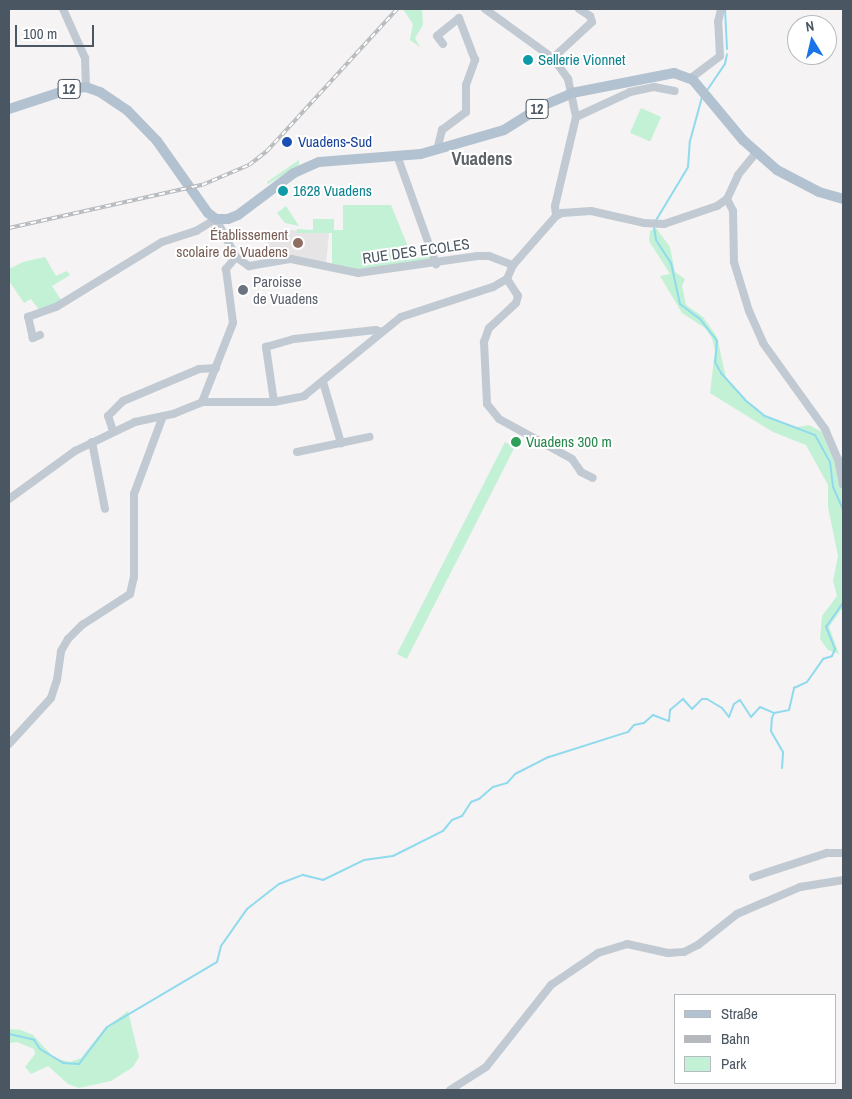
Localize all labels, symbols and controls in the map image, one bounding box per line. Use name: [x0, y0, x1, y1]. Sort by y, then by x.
scale bar: [18, 15, 96, 47]
north arrow: [787, 15, 837, 65]
text: N: [804, 17, 815, 36]
text: 100 m: [23, 23, 57, 44]
place label: Sellerie Vionnet: [538, 51, 625, 69]
marker: Sellerie Vionnet: [522, 54, 534, 66]
road number: 12: [56, 78, 82, 100]
road number: 12: [524, 98, 550, 120]
place label: Vuadens-Sud: [298, 133, 372, 151]
marker: Vuadens-Sud: [280, 135, 294, 149]
district label: Vuadens: [452, 148, 512, 170]
place label: 1628 Vuadens: [293, 182, 372, 200]
marker: 1628 Vuadens: [277, 185, 289, 197]
place label: Établissement scolaire de Vuadens: [176, 225, 288, 260]
street label: RUE DES ECOLES: [361, 235, 471, 267]
marker: Établissement scolaire de Vuadens: [292, 237, 304, 249]
place label: Paroisse de Vuadens: [253, 272, 318, 307]
marker: Paroisse de Vuadens: [237, 284, 249, 296]
place label: Vuadens 300 m: [526, 433, 612, 451]
marker: Vuadens 300 m: [510, 436, 522, 448]
legend: [674, 994, 837, 1084]
text: Straße: [721, 1003, 758, 1024]
text: Bahn: [721, 1028, 750, 1049]
text: Park: [721, 1053, 746, 1074]

